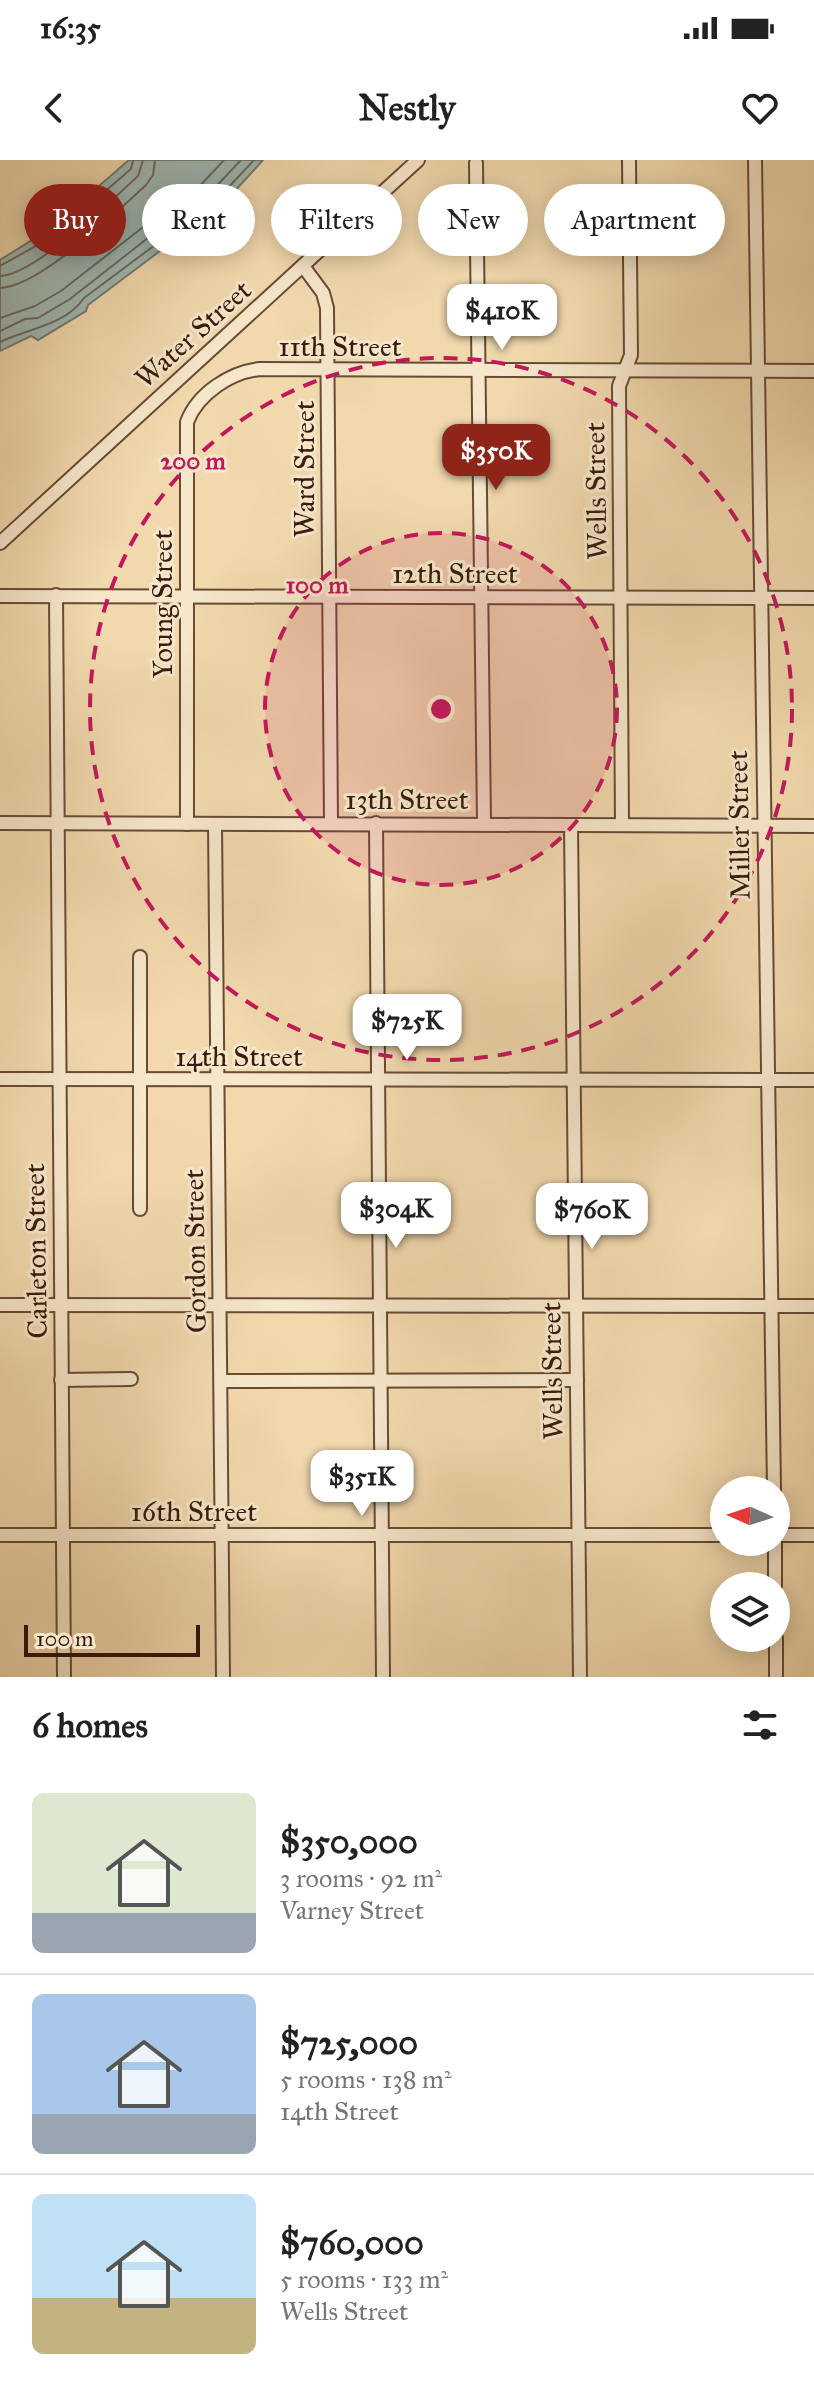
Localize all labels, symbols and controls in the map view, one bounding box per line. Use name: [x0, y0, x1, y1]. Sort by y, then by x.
text: 16:35: [40, 10, 101, 46]
icon: back: [32, 86, 76, 130]
text: Nestly: [359, 86, 455, 130]
icon: heart: [738, 86, 782, 130]
chip: Buy: [24, 184, 126, 256]
chip: Rent: [142, 184, 255, 256]
chip: Filters: [271, 184, 402, 256]
chip: New: [418, 184, 528, 256]
chip: Apartment: [544, 184, 725, 256]
street label: Water Street: [128, 273, 259, 395]
pin: $410K: [446, 284, 558, 352]
text: $410K: [465, 294, 539, 326]
street label: 11th Street: [278, 329, 402, 364]
street label: Ward Street: [287, 400, 322, 538]
street label: Wells Street: [577, 422, 615, 560]
pin: $350K: [440, 424, 552, 492]
text: $350K: [460, 434, 532, 466]
text: 200 m: [160, 446, 226, 476]
street label: Young Street: [145, 529, 180, 678]
street label: 12th Street: [392, 556, 518, 591]
text: 100 m: [286, 570, 349, 600]
centre of rings: [427, 695, 455, 723]
street label: Miller Street: [720, 750, 758, 900]
street label: 13th Street: [345, 782, 469, 817]
pin: $725K: [351, 994, 463, 1062]
text: $725K: [371, 1004, 443, 1036]
street label: 14th Street: [175, 1039, 303, 1074]
street label: Carleton Street: [17, 1163, 55, 1339]
street label: Gordon Street: [176, 1169, 214, 1333]
pin: $304K: [340, 1182, 452, 1250]
pin: $760K: [536, 1183, 648, 1251]
text: $304K: [359, 1192, 433, 1224]
text: $760K: [554, 1193, 630, 1225]
street label: Wells Street: [533, 1302, 571, 1440]
pin: $351K: [306, 1450, 418, 1518]
text: $351K: [329, 1460, 395, 1492]
north arrow: [710, 1476, 790, 1556]
map controls: [710, 1476, 790, 1652]
street label: 16th Street: [131, 1494, 257, 1529]
button: layers: [710, 1572, 790, 1652]
scale bar: [24, 1621, 200, 1657]
text: 100 m: [36, 1625, 93, 1652]
icon: filters: [738, 1703, 782, 1747]
text: 6 homes: [32, 1705, 148, 1746]
text: $350,000: [280, 1821, 418, 1862]
icon: home: [96, 1825, 192, 1921]
text: 3 rooms · 92 m²: [280, 1862, 442, 1894]
text: Varney Street: [280, 1894, 424, 1926]
text: $725,000: [280, 2022, 418, 2063]
icon: home: [96, 2026, 192, 2122]
text: 5 rooms · 138 m²: [280, 2063, 452, 2095]
text: 14th Street: [280, 2095, 399, 2127]
text: $760,000: [280, 2222, 424, 2263]
icon: home: [96, 2226, 192, 2322]
text: 5 rooms · 133 m²: [280, 2263, 448, 2295]
text: Wells Street: [280, 2295, 408, 2327]

